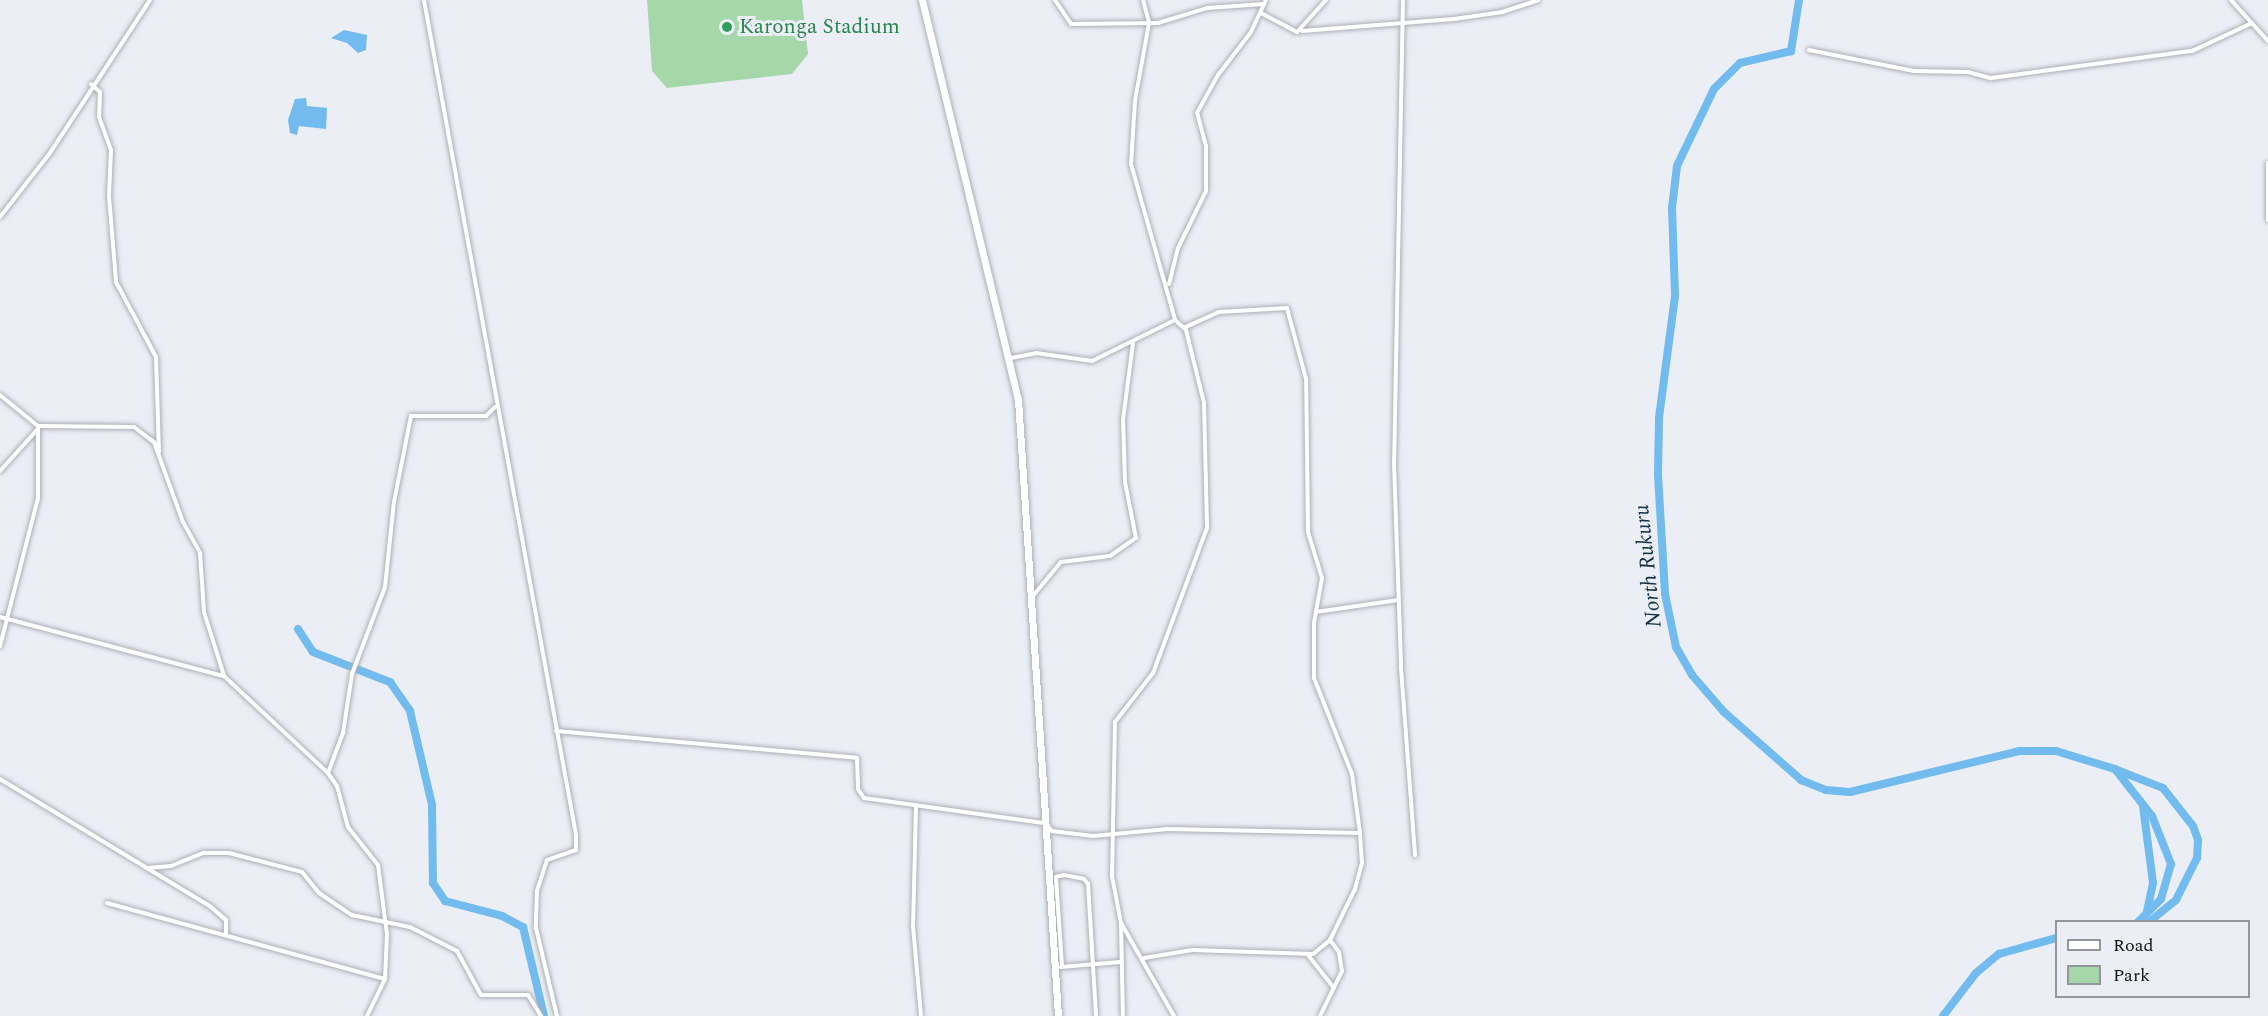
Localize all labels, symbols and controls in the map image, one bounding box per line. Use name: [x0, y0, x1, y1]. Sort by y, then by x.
place label: Karonga Stadium: [739, 14, 900, 40]
marker: Karonga Stadium: [720, 20, 734, 34]
water label: North Rukuru: [1628, 503, 1668, 629]
legend: [2055, 920, 2250, 998]
text: Road: [2113, 932, 2154, 959]
text: Park: [2113, 962, 2150, 989]

